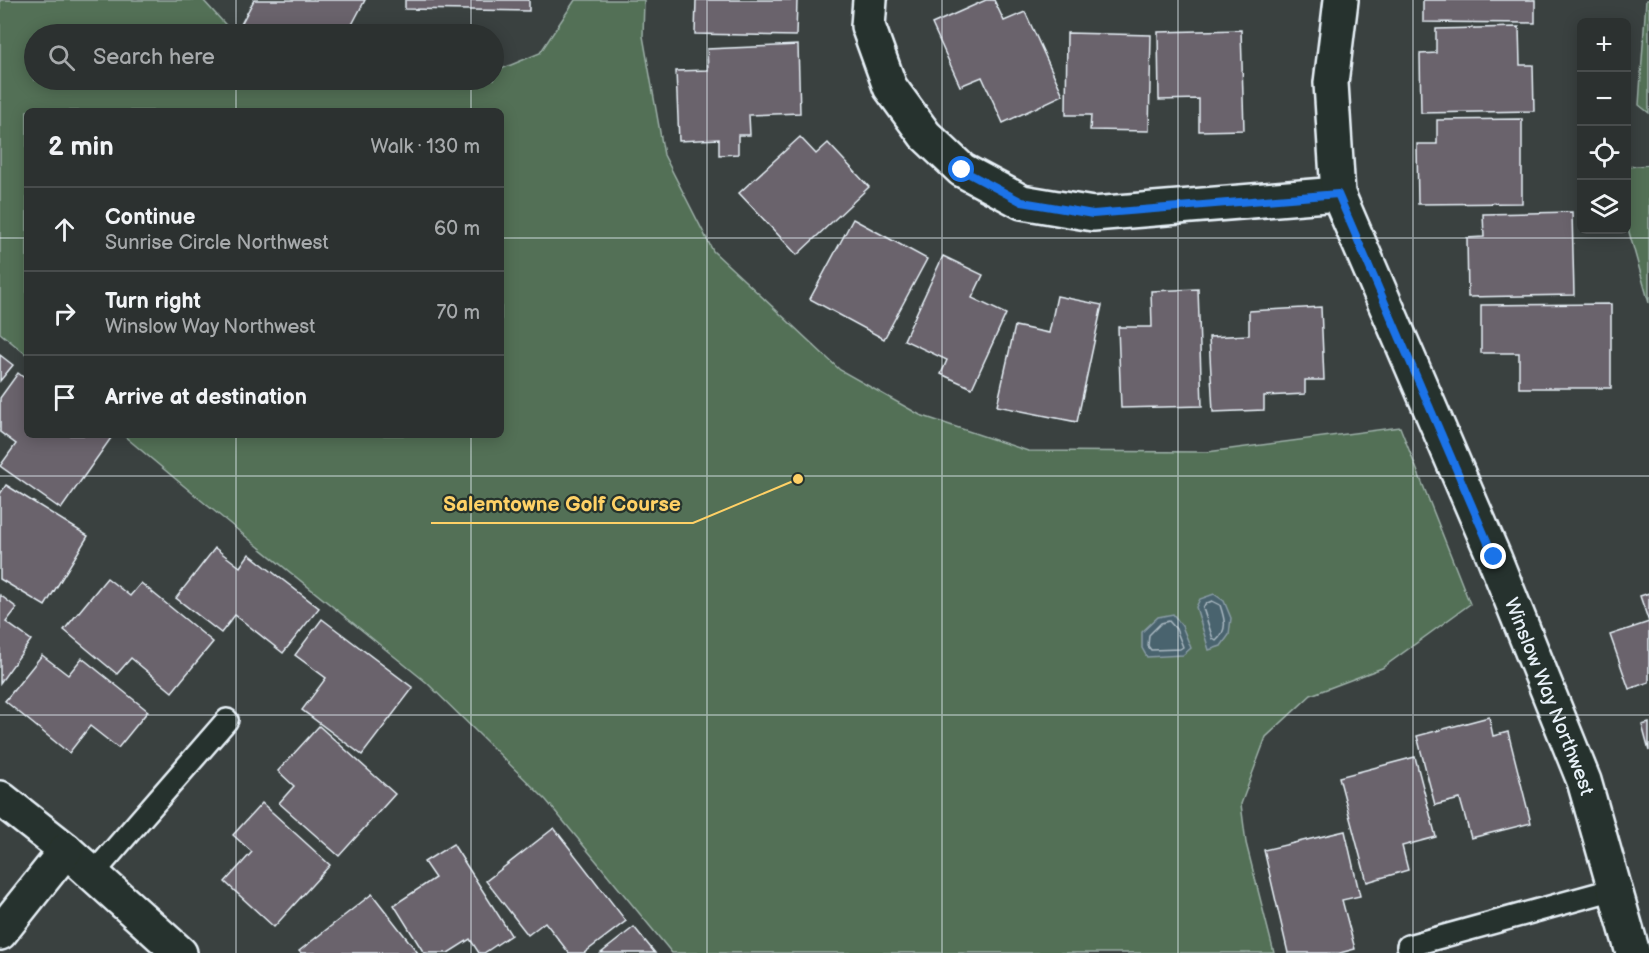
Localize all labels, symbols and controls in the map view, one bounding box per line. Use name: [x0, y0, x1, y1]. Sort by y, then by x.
map controls: [1577, 18, 1631, 234]
button: +: [1577, 18, 1631, 72]
search box: [24, 24, 504, 90]
icon: search: [45, 41, 78, 74]
text: Search here: [93, 44, 215, 71]
button: −: [1577, 72, 1631, 126]
button: locate: [1577, 126, 1631, 180]
text: 2 min: [48, 132, 114, 163]
text: Walk · 130 m: [371, 135, 480, 159]
route start: [948, 156, 974, 182]
button: layers: [1577, 180, 1631, 234]
text: Continue: [105, 204, 195, 231]
icon: ahead: [48, 213, 81, 246]
text: 60 m: [434, 217, 480, 241]
text: Sunrise Circle Northwest: [105, 231, 329, 255]
text: Turn right: [105, 288, 201, 315]
icon: right: [48, 297, 81, 330]
text: 70 m: [436, 301, 480, 325]
text: Winslow Way Northwest: [105, 315, 315, 339]
icon: arrive: [48, 381, 81, 414]
text: Arrive at destination: [105, 384, 307, 411]
callout: Salemtowne Golf Course: [431, 484, 693, 523]
text: Salemtowne Golf Course: [443, 492, 681, 517]
route end: [1480, 543, 1506, 569]
street label: Winslow Way Northwest: [1499, 595, 1598, 798]

